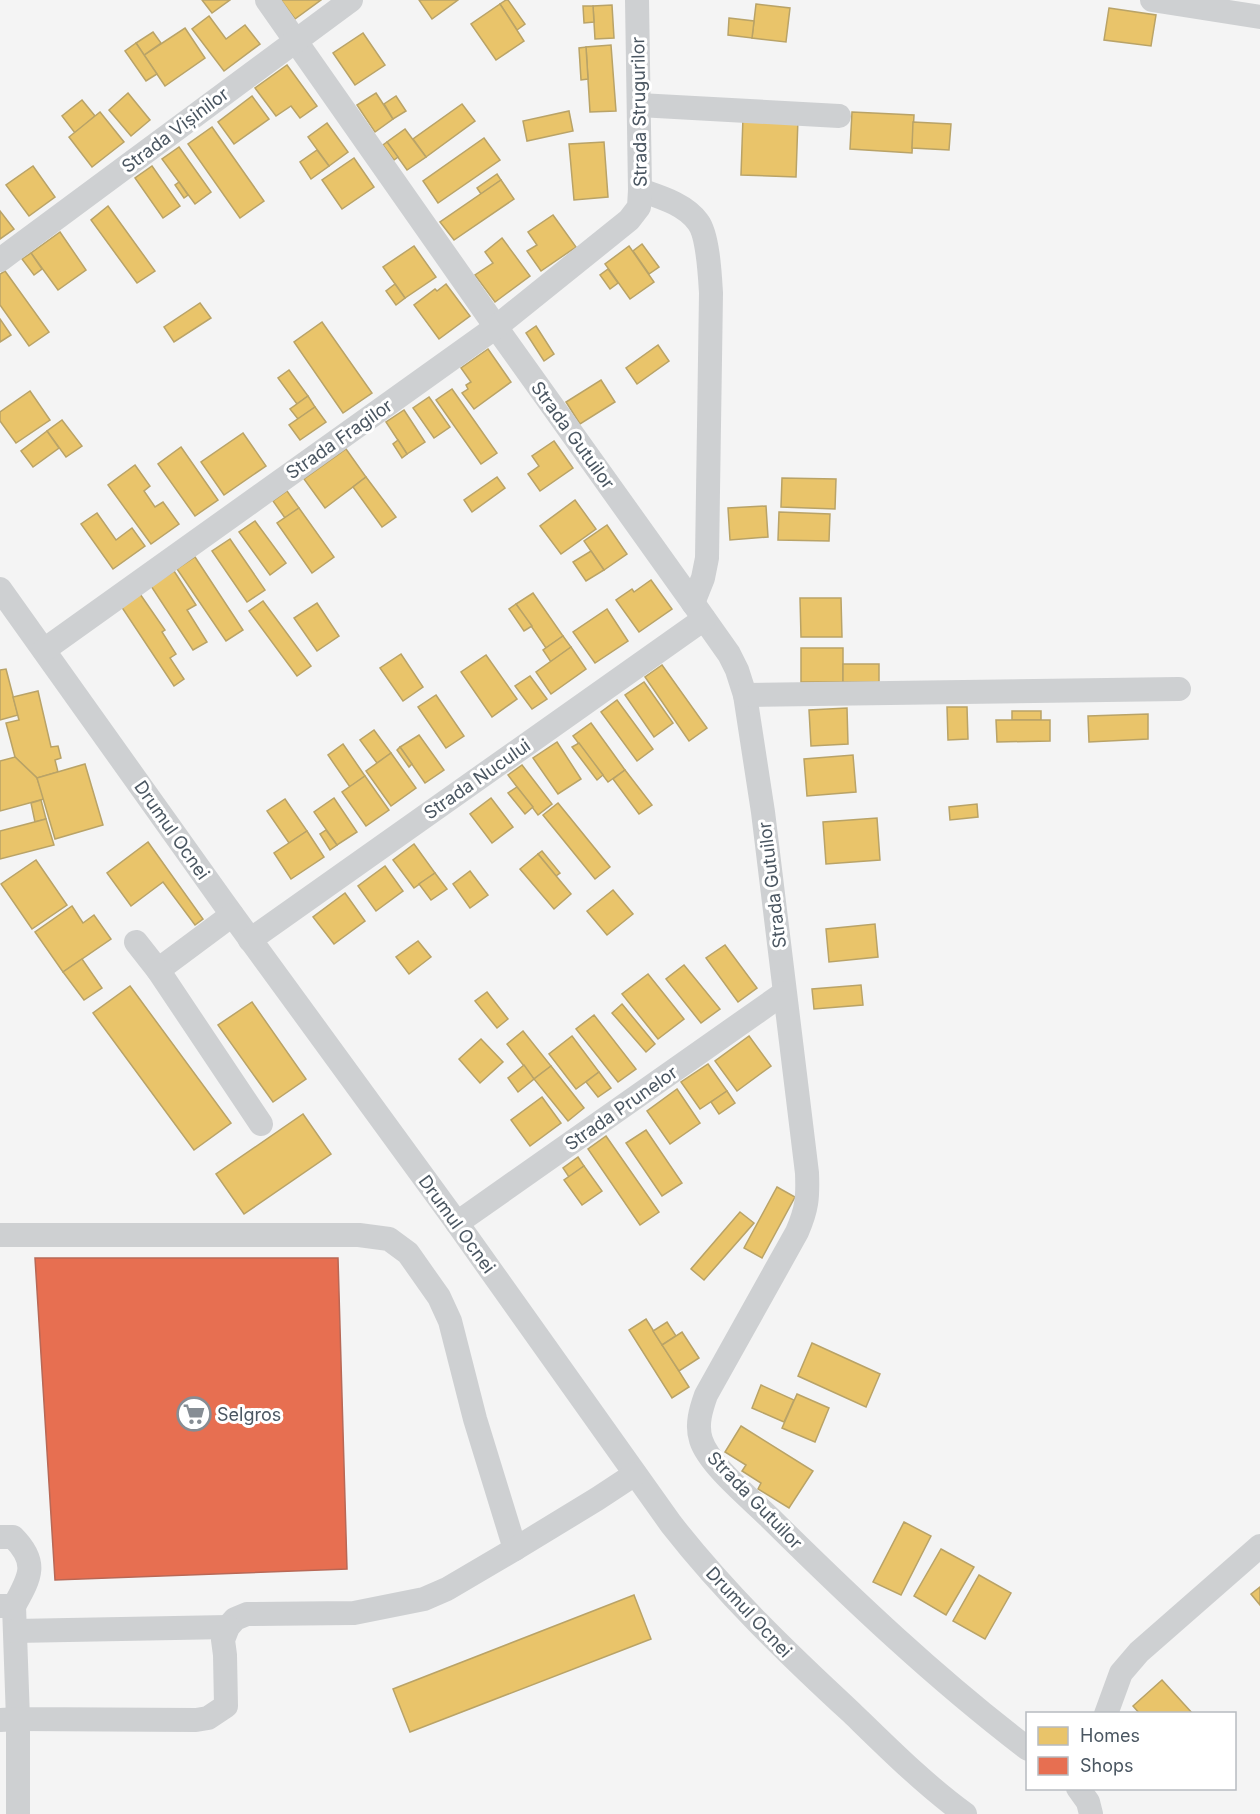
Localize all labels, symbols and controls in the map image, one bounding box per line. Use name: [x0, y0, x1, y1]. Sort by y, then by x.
street label: Strada Strugurilor: [627, 36, 651, 187]
street label: Strada Vișinilor: [118, 83, 233, 178]
street label: Strada Gutuilor: [527, 377, 619, 493]
street label: Strada Fragilor: [282, 394, 396, 483]
street label: Strada Nucului: [420, 735, 534, 823]
street label: Drumul Ocnei: [130, 777, 214, 883]
street label: Strada Gutuilor: [754, 820, 790, 950]
street label: Strada Prunelor: [561, 1061, 681, 1155]
street label: Drumul Ocnei: [414, 1171, 500, 1277]
supermarket icon: Selgros: [176, 1396, 212, 1432]
place label: Selgros: [217, 1404, 281, 1425]
street label: Strada Gutuilor: [703, 1447, 807, 1553]
street label: Drumul Ocnei: [702, 1563, 796, 1661]
legend: [1026, 1712, 1236, 1790]
text: Homes: [1080, 1725, 1140, 1746]
text: Shops: [1080, 1755, 1134, 1776]

